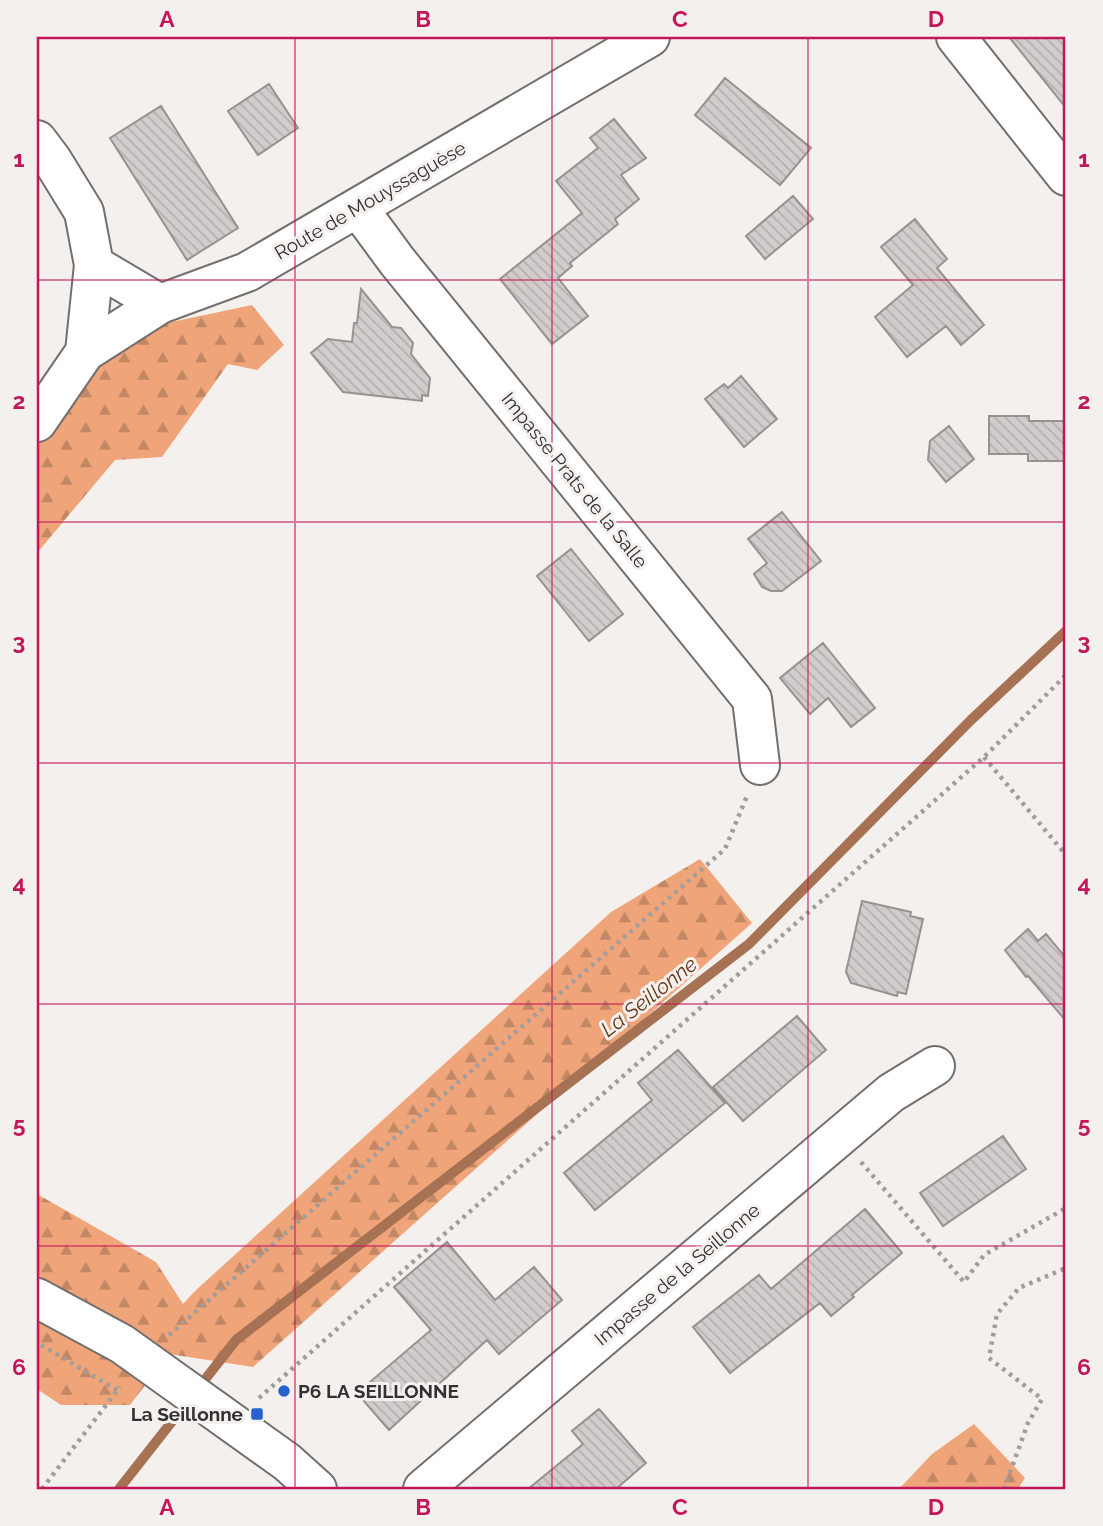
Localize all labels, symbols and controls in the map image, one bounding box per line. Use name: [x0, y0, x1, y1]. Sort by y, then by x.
text: A: [159, 5, 175, 32]
text: B: [415, 5, 431, 32]
text: C: [672, 5, 688, 32]
text: D: [928, 5, 944, 32]
street label: Route de Mouyssaguèse: [271, 136, 469, 264]
text: 1: [13, 145, 25, 172]
text: 1: [1078, 145, 1090, 172]
text: 2: [13, 387, 25, 414]
text: 2: [1078, 387, 1090, 414]
street label: Impasse Prats de la Salle: [497, 388, 653, 572]
text: 3: [13, 628, 25, 655]
text: 3: [1078, 628, 1090, 655]
text: 4: [12, 870, 26, 897]
text: 4: [1077, 870, 1091, 897]
water label: La Seillonne: [596, 951, 702, 1042]
text: 5: [13, 1111, 26, 1138]
text: 5: [1078, 1111, 1091, 1138]
street label: Impasse de la Seillonne: [590, 1199, 764, 1349]
text: 6: [12, 1353, 26, 1380]
text: 6: [1077, 1353, 1091, 1380]
place label: P6 LA SEILLONNE: [298, 1380, 459, 1402]
marker: P6 LA SEILLONNE: [276, 1383, 292, 1399]
place label: La Seillonne: [131, 1403, 243, 1425]
marker: La Seillonne: [249, 1406, 265, 1422]
text: A: [159, 1493, 175, 1520]
text: B: [415, 1493, 431, 1520]
text: C: [672, 1493, 688, 1520]
text: D: [928, 1493, 944, 1520]

